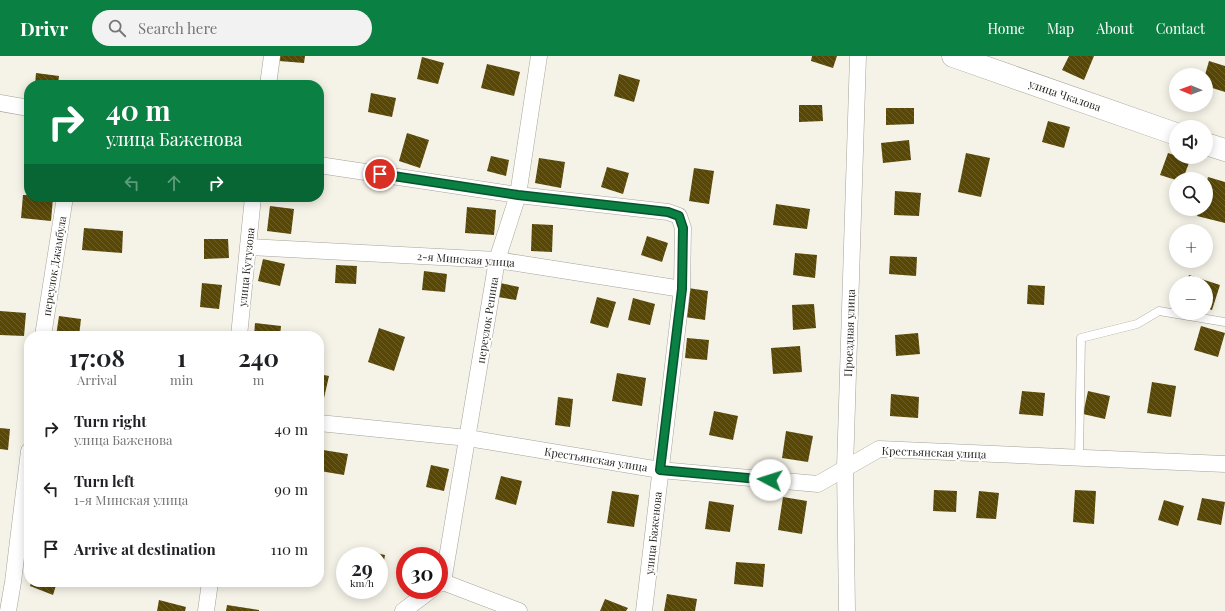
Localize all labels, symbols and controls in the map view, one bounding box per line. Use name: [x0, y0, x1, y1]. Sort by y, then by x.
search box: [92, 10, 372, 46]
text: Drivr: [20, 15, 68, 41]
icon: search: [106, 17, 128, 39]
text: Search here: [138, 18, 217, 38]
text: Home: [987, 19, 1025, 38]
text: Map: [1047, 19, 1074, 38]
text: About: [1096, 19, 1134, 38]
text: Contact: [1156, 19, 1205, 38]
north arrow: [1169, 68, 1213, 112]
map controls: [1169, 68, 1213, 320]
street label: улица Чкалова: [1026, 75, 1104, 115]
text: 40 m: [106, 91, 171, 128]
icon: right: [40, 96, 92, 148]
button: sound: [1169, 120, 1213, 164]
text: улица Баженова: [106, 127, 242, 151]
pin: [363, 157, 397, 191]
icon: arrive: [369, 163, 391, 185]
icon: left: [121, 172, 143, 194]
icon: ahead: [163, 172, 185, 194]
icon: right: [205, 172, 227, 194]
button: search: [1169, 172, 1213, 216]
street label: переулок Джамбула: [39, 214, 69, 317]
button: +: [1169, 224, 1213, 268]
street label: улица Кутузова: [234, 226, 258, 308]
street label: 2-я Минская улица: [417, 248, 516, 270]
street label: переулок Репина: [473, 275, 501, 364]
button: −: [1169, 276, 1213, 320]
street label: Проездная улица: [840, 288, 858, 377]
text: 17:08: [69, 341, 125, 373]
text: 1: [177, 341, 186, 373]
text: 240: [238, 341, 279, 373]
text: Arrival: [77, 371, 117, 388]
text: min: [170, 371, 193, 388]
text: m: [253, 371, 264, 388]
text: Turn right: [74, 411, 147, 431]
icon: right: [40, 418, 62, 440]
text: 40 m: [275, 419, 308, 439]
text: улица Баженова: [74, 431, 173, 448]
street label: Крестьянская улица: [543, 443, 649, 475]
street label: Крестьянская улица: [881, 443, 987, 461]
position arrow: [749, 459, 791, 501]
text: Turn left: [74, 471, 135, 491]
icon: left: [40, 478, 62, 500]
text: 90 m: [274, 479, 308, 499]
street label: улица Баженова: [641, 490, 665, 576]
text: 1-я Минская улица: [74, 491, 188, 508]
icon: arrive: [40, 538, 62, 560]
text: Arrive at destination: [74, 539, 216, 559]
text: 110 m: [271, 539, 308, 559]
speed limit sign: 30: [396, 547, 448, 599]
text: 29: [351, 554, 373, 581]
text: km/h: [350, 576, 374, 590]

